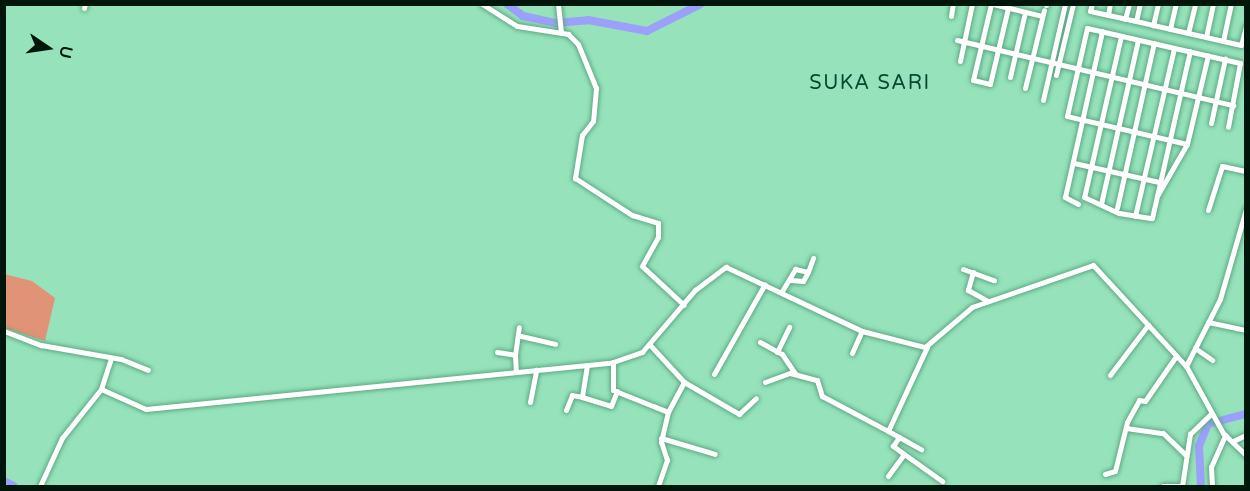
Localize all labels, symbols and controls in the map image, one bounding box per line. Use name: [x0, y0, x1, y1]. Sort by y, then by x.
north arrow: [18, 18, 78, 78]
text: U: [54, 44, 77, 60]
district label: SUKA SARI: [809, 71, 931, 95]

